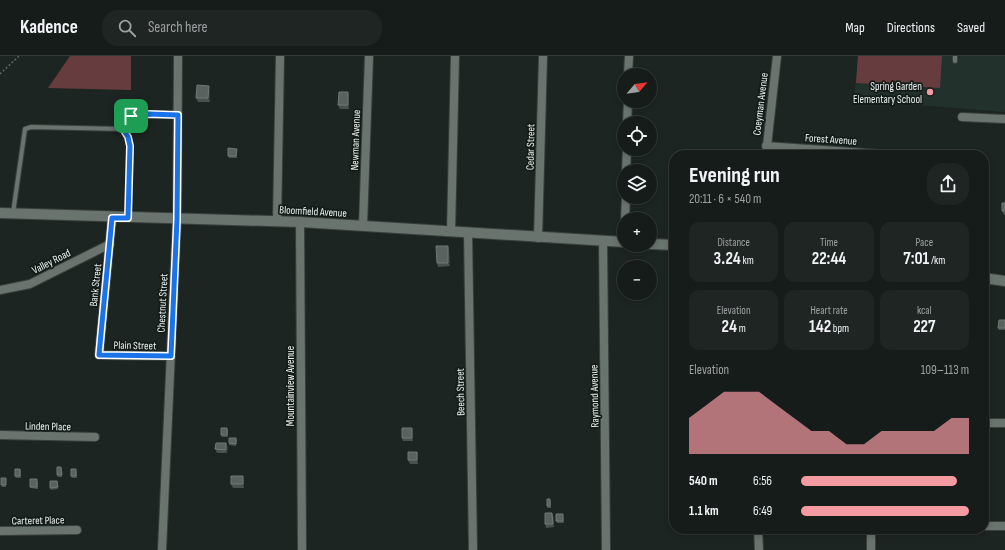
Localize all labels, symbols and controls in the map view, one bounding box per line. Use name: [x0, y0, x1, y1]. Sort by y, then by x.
search box: [102, 10, 382, 46]
text: Kadence: [20, 16, 78, 39]
icon: search: [116, 17, 138, 39]
text: Search here: [148, 18, 208, 37]
text: Map: [845, 19, 865, 36]
text: Directions: [887, 19, 935, 36]
text: Saved: [957, 19, 985, 36]
north arrow: [617, 68, 657, 108]
map controls: [617, 68, 657, 300]
street label: Coeyman Avenue: [750, 72, 771, 136]
place label: Spring Garden Elementary School: [853, 80, 922, 106]
marker: Spring Garden Elementary School: [925, 87, 935, 97]
pin: [114, 99, 148, 133]
icon: arrive: [120, 105, 142, 127]
street label: Newman Avenue: [348, 109, 363, 171]
button: locate: [617, 116, 657, 156]
street label: Cedar Street: [524, 123, 537, 170]
street label: Forest Avenue: [805, 131, 857, 148]
text: Evening run: [689, 162, 780, 189]
button: share: [927, 163, 969, 205]
button: layers: [617, 164, 657, 204]
text: 20:11 · 6 × 540 m: [689, 191, 761, 207]
street label: Bloomfield Avenue: [279, 203, 347, 220]
button: +: [617, 212, 657, 252]
text: Distance: [717, 236, 750, 249]
text: Time: [820, 236, 838, 249]
text: Pace: [916, 236, 933, 249]
street label: Valley Road: [30, 246, 73, 277]
text: 3.24: [714, 249, 741, 269]
text: 22:44: [812, 249, 846, 269]
text: 7:01: [903, 249, 929, 269]
text: km: [741, 254, 754, 267]
text: /km: [929, 254, 945, 267]
button: −: [617, 260, 657, 300]
street label: Bank Street: [87, 262, 104, 307]
street label: Chestnut Street: [154, 272, 171, 333]
text: Elevation: [717, 304, 751, 317]
text: Heart rate: [810, 304, 848, 317]
text: kcal: [917, 304, 932, 317]
text: 24: [722, 317, 737, 337]
text: 142: [809, 317, 831, 337]
text: 227: [913, 317, 935, 337]
text: m: [737, 322, 746, 335]
text: bpm: [831, 322, 849, 335]
street label: Plain Street: [114, 339, 157, 352]
street label: Mountainview Avenue: [284, 346, 297, 426]
text: Elevation: [689, 362, 729, 378]
text: 109–113 m: [921, 362, 969, 378]
street label: Raymond Avenue: [587, 364, 602, 428]
street label: Beech Street: [454, 367, 467, 416]
street label: Linden Place: [25, 420, 71, 433]
text: 540 m: [689, 473, 718, 489]
text: 6:56: [753, 473, 772, 489]
text: 1.1 km: [689, 503, 719, 519]
text: 6:49: [753, 503, 772, 519]
street label: Carteret Place: [12, 514, 64, 527]

